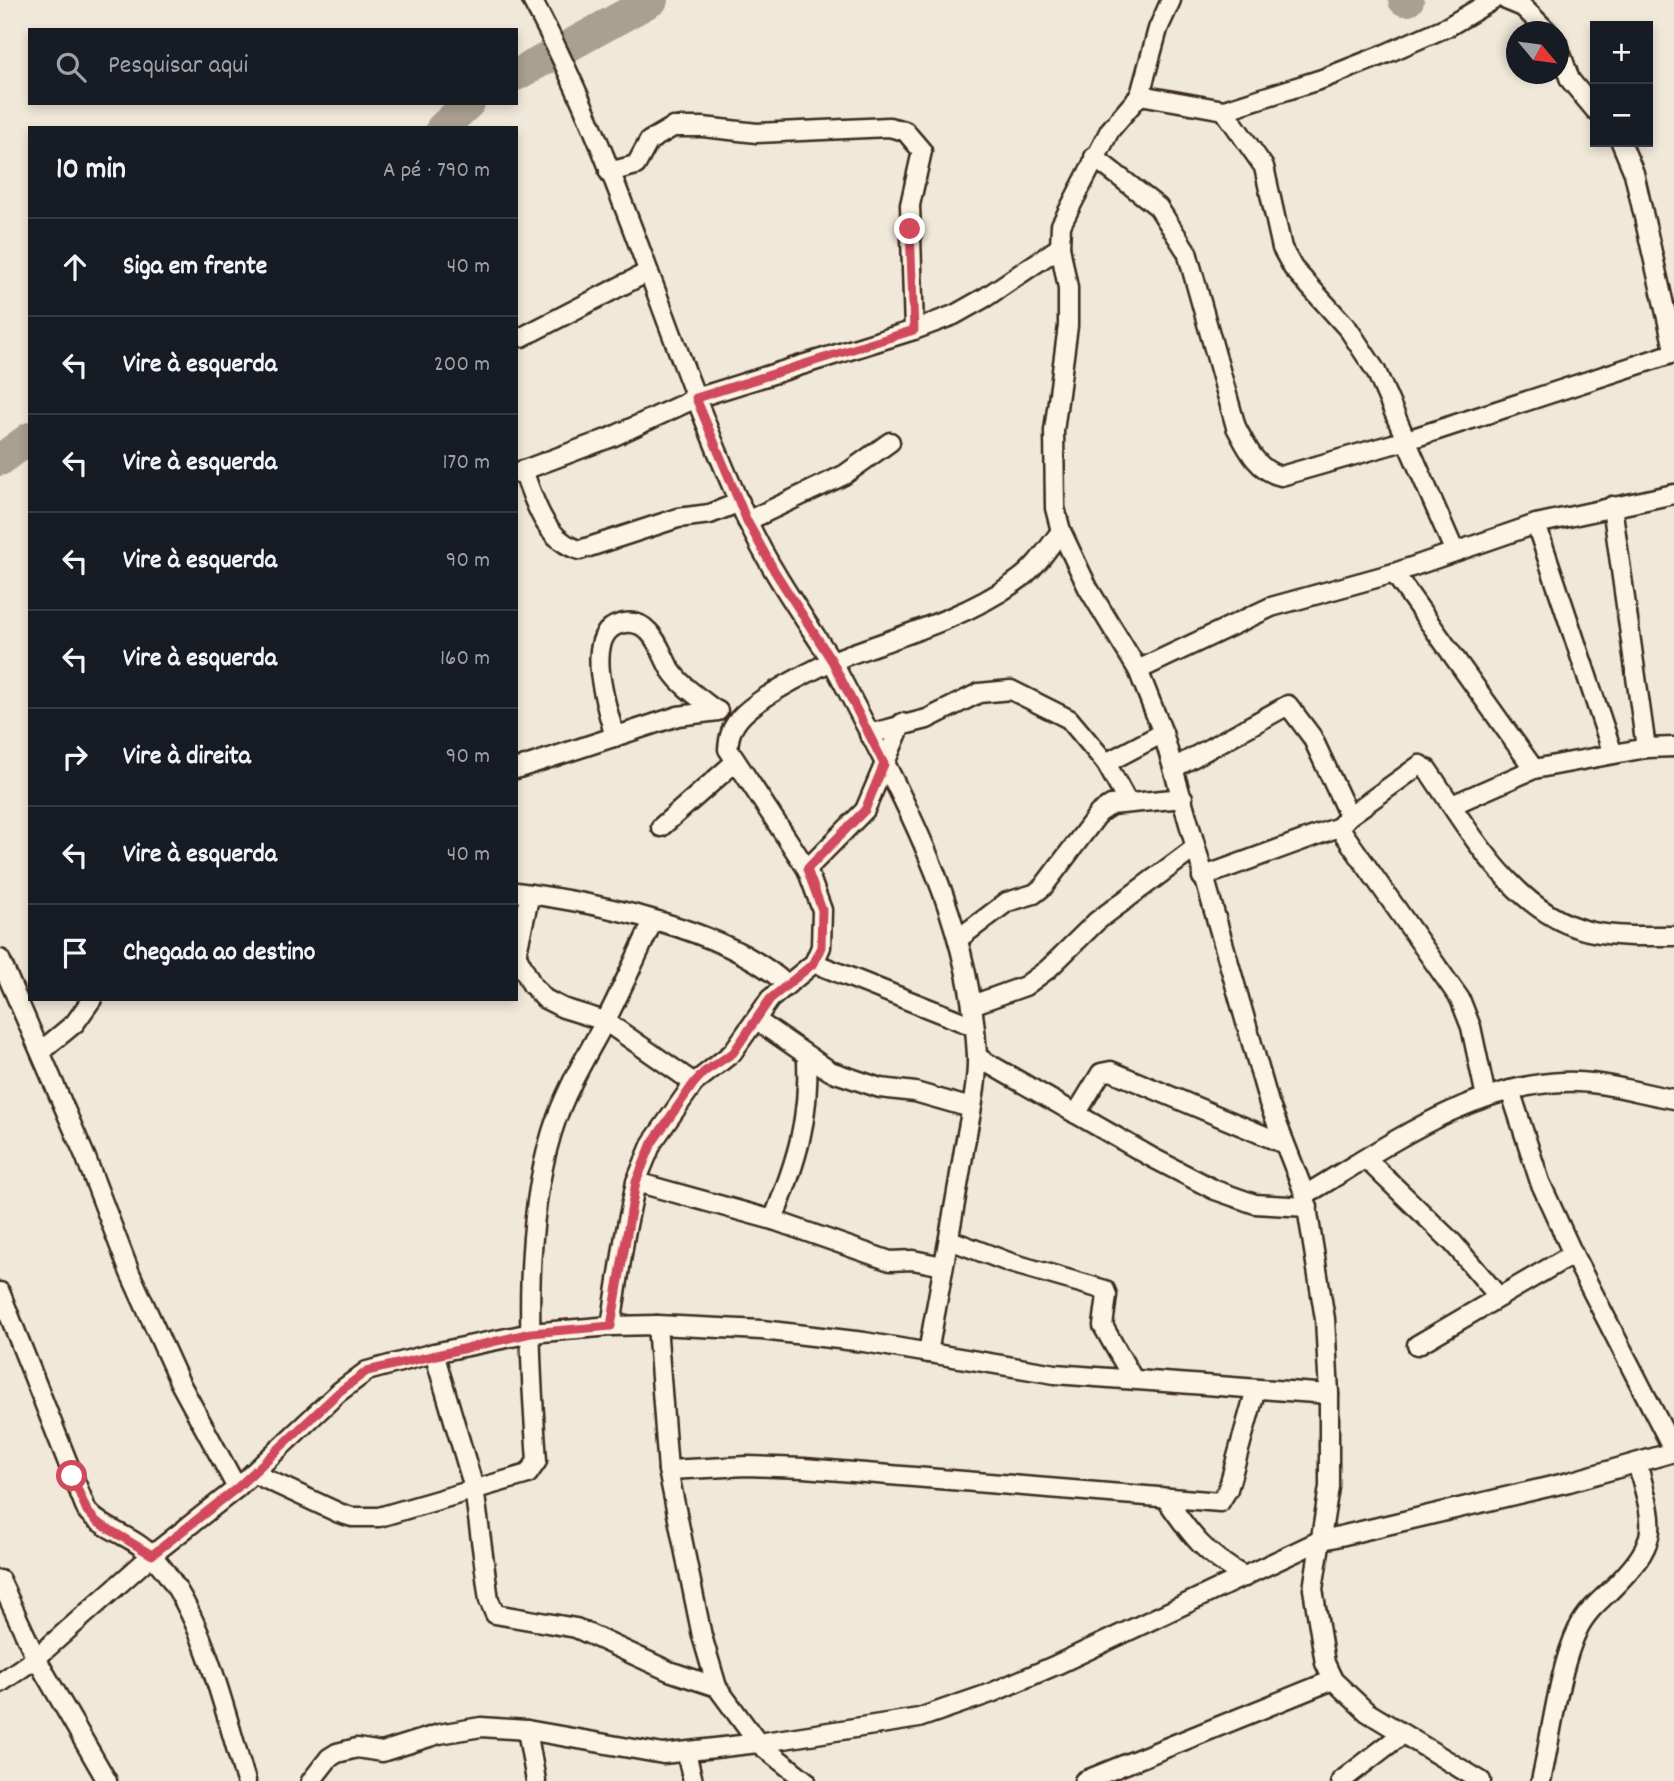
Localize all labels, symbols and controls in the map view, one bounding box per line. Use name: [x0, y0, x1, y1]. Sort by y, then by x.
north arrow: [1506, 21, 1569, 84]
map controls: [1590, 21, 1653, 147]
button: +: [1590, 21, 1653, 84]
search box: [28, 28, 518, 105]
icon: search: [52, 48, 90, 86]
text: Pesquisar aqui: [108, 48, 248, 85]
button: −: [1590, 84, 1653, 147]
text: 10 min: [56, 150, 126, 193]
text: A pé · 790 m: [383, 155, 490, 188]
route end: [894, 213, 925, 244]
icon: ahead: [56, 248, 94, 286]
text: Siga em frente: [123, 249, 267, 286]
text: 40 m: [447, 251, 490, 284]
icon: left: [56, 346, 94, 384]
text: Vire à esquerda: [123, 347, 277, 384]
text: 200 m: [434, 349, 490, 382]
icon: left: [56, 444, 94, 482]
text: Vire à esquerda: [123, 445, 277, 482]
text: 170 m: [443, 447, 490, 480]
icon: left: [56, 542, 94, 580]
text: Vire à esquerda: [123, 543, 277, 580]
text: 90 m: [446, 545, 490, 578]
icon: left: [56, 640, 94, 678]
text: Vire à esquerda: [123, 641, 277, 678]
text: 160 m: [440, 643, 490, 676]
icon: right: [56, 738, 94, 776]
text: Vire à direita: [123, 739, 251, 776]
text: 90 m: [446, 741, 490, 774]
icon: left: [56, 836, 94, 874]
text: Vire à esquerda: [123, 837, 277, 874]
text: 40 m: [447, 839, 490, 872]
icon: arrive: [56, 934, 94, 972]
text: Chegada ao destino: [123, 935, 315, 972]
route start: [56, 1460, 87, 1491]

